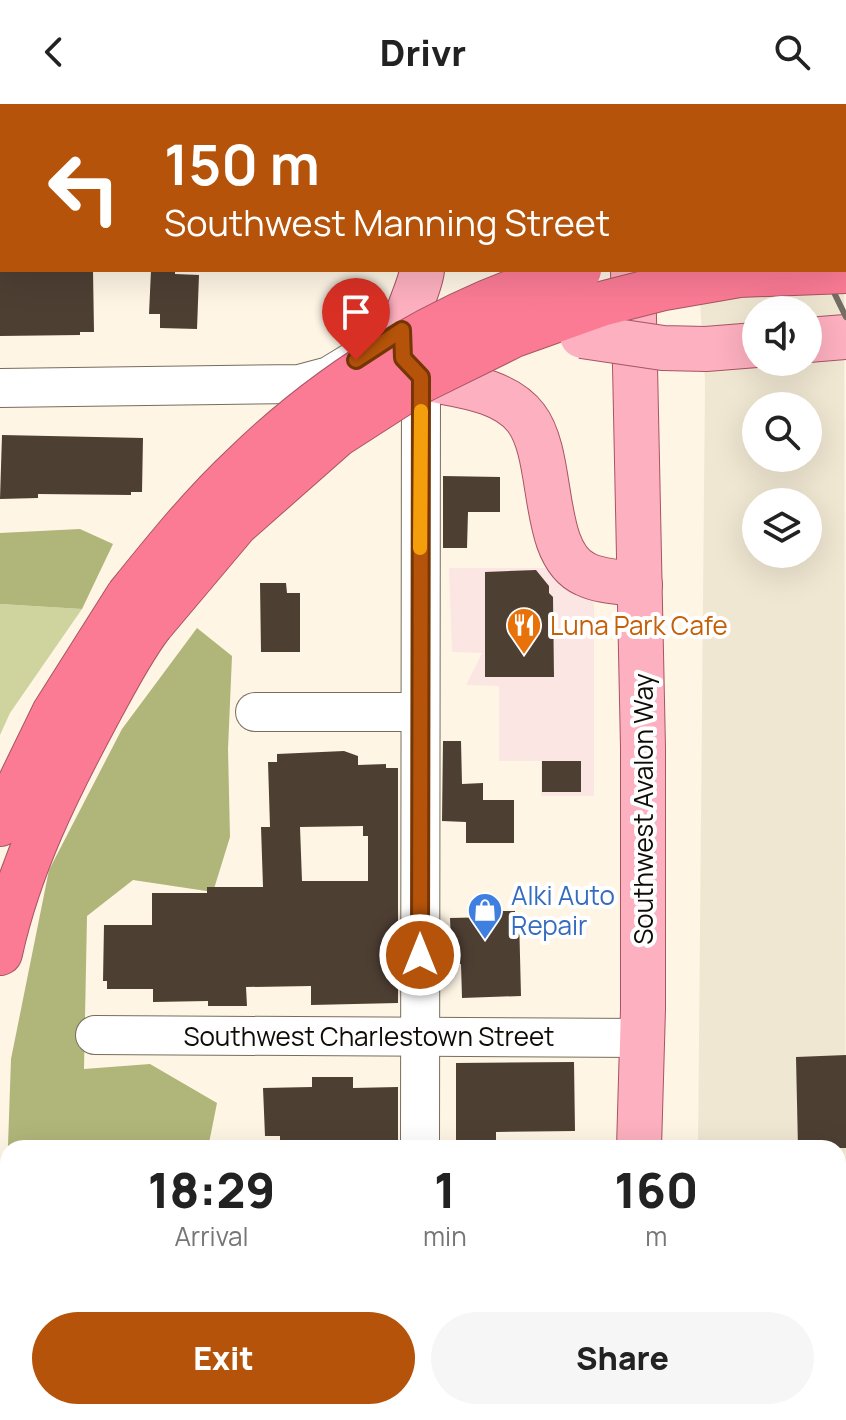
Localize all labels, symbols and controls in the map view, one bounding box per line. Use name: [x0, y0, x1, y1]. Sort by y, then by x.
text: Drivr: [380, 28, 466, 77]
icon: back: [32, 30, 76, 74]
icon: search: [770, 30, 814, 74]
text: 150 m: [164, 125, 320, 202]
icon: left: [32, 136, 136, 240]
text: Southwest Manning Street: [164, 198, 610, 247]
pin: [322, 278, 390, 360]
icon: arrive: [334, 290, 378, 334]
map controls: [742, 296, 822, 568]
button: sound: [742, 296, 822, 376]
button: search: [742, 392, 822, 472]
button: layers: [742, 488, 822, 568]
restaurant icon: Luna Park Cafe: [505, 606, 543, 656]
place label: Luna Park Cafe: [550, 607, 728, 643]
street label: Southwest Avalon Way: [625, 673, 661, 945]
place label: Alki Auto Repair: [511, 877, 615, 943]
shop icon: Alki Auto Repair: [466, 891, 504, 941]
position arrow: [378, 913, 462, 997]
street label: Southwest Charlestown Street: [183, 1018, 555, 1054]
text: 18:29: [148, 1157, 275, 1222]
text: 1: [434, 1157, 456, 1222]
text: 160: [614, 1157, 698, 1222]
text: Arrival: [174, 1218, 249, 1254]
text: min: [423, 1218, 467, 1254]
text: m: [645, 1218, 667, 1254]
button: Exit: [32, 1312, 415, 1404]
button: Share: [431, 1312, 814, 1404]

